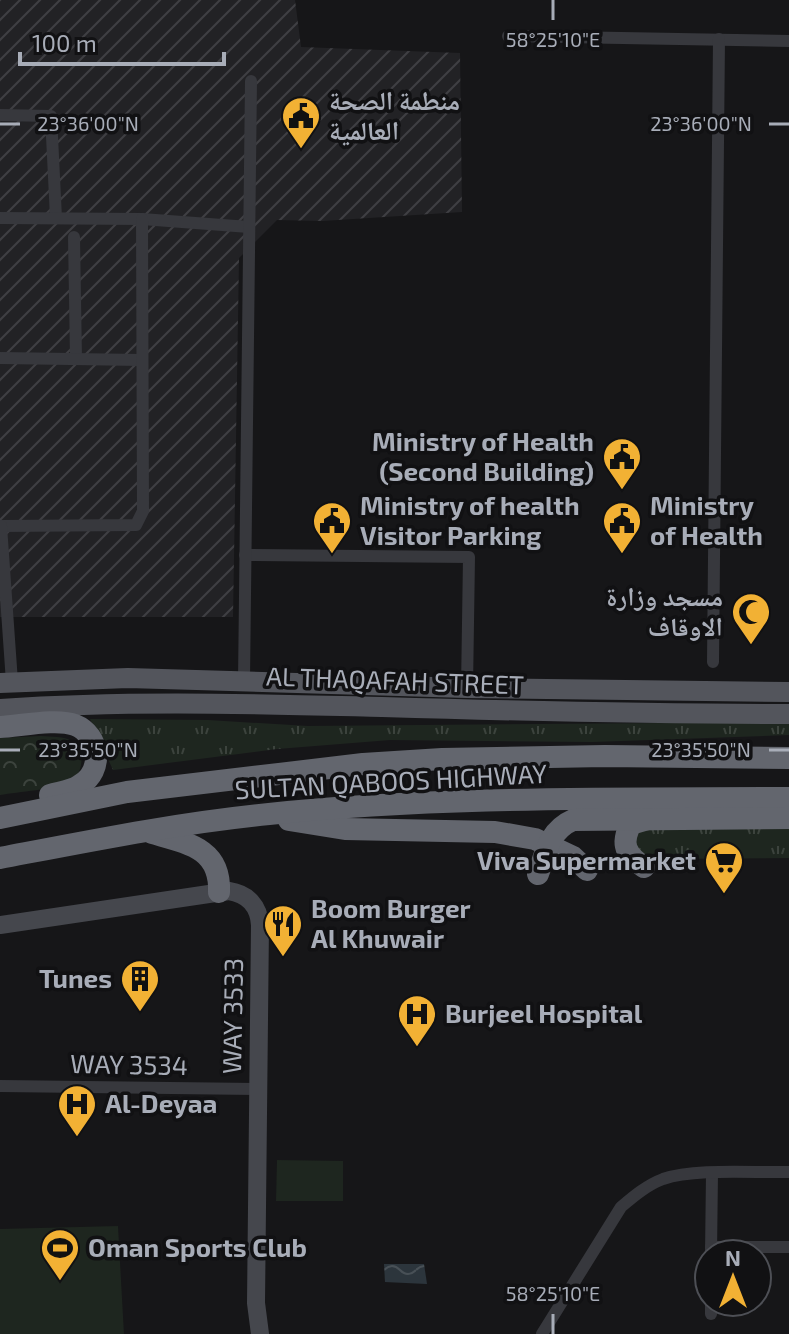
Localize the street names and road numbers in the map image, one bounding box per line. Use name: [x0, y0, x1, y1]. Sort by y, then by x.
street label: AL THAQAFAH STREET: [266, 660, 525, 699]
street label: SULTAN QABOOS HIGHWAY: [234, 757, 548, 804]
street label: WAY 3533: [215, 958, 248, 1074]
street label: WAY 3534: [70, 1047, 188, 1080]

